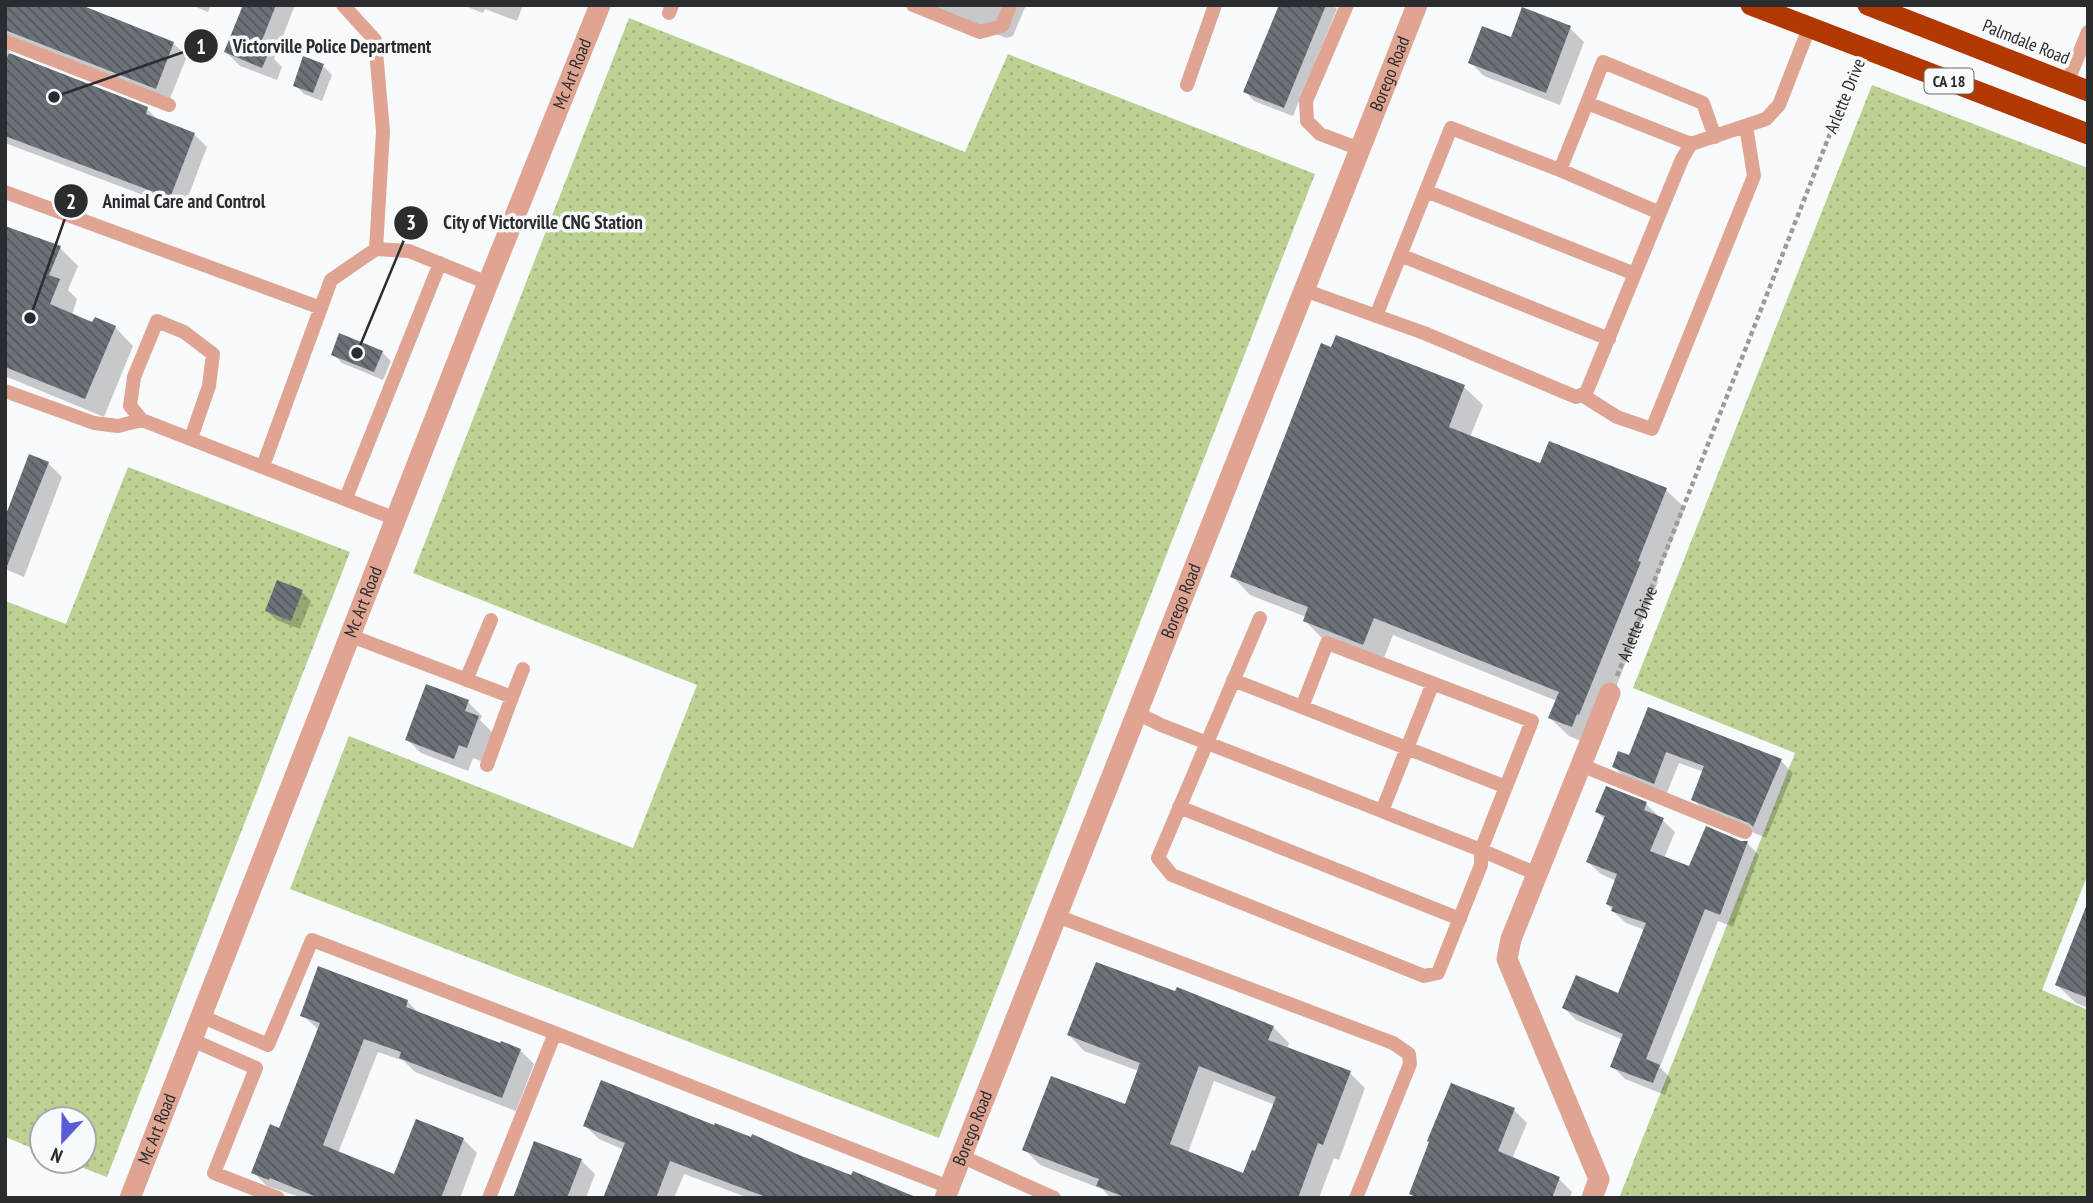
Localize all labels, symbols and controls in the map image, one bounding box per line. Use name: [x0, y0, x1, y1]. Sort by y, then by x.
street label: Palmdale Road: [1979, 14, 2073, 69]
callout: Victorville Police Department: [184, 26, 445, 66]
text: 1: [196, 33, 206, 60]
street label: Borego Road: [1364, 33, 1414, 114]
text: Victorville Police Department: [232, 34, 432, 58]
street label: Mc Art Road: [547, 35, 596, 112]
street label: Arlette Drive: [1819, 55, 1870, 137]
road number: CA 18: [1924, 68, 1974, 94]
callout: Animal Care and Control: [54, 181, 280, 221]
text: 2: [66, 188, 76, 215]
text: Animal Care and Control: [102, 189, 266, 213]
callout: City of Victorville CNG Station: [394, 203, 658, 243]
text: 3: [406, 209, 416, 236]
text: City of Victorville CNG Station: [443, 210, 643, 234]
street label: Borego Road: [1156, 560, 1206, 642]
street label: Mc Art Road: [338, 563, 387, 641]
street label: Arlette Drive: [1612, 583, 1662, 665]
street label: Borego Road: [947, 1087, 997, 1169]
street label: Mc Art Road: [132, 1090, 181, 1168]
north arrow: [28, 1105, 98, 1175]
text: N: [47, 1143, 66, 1169]

